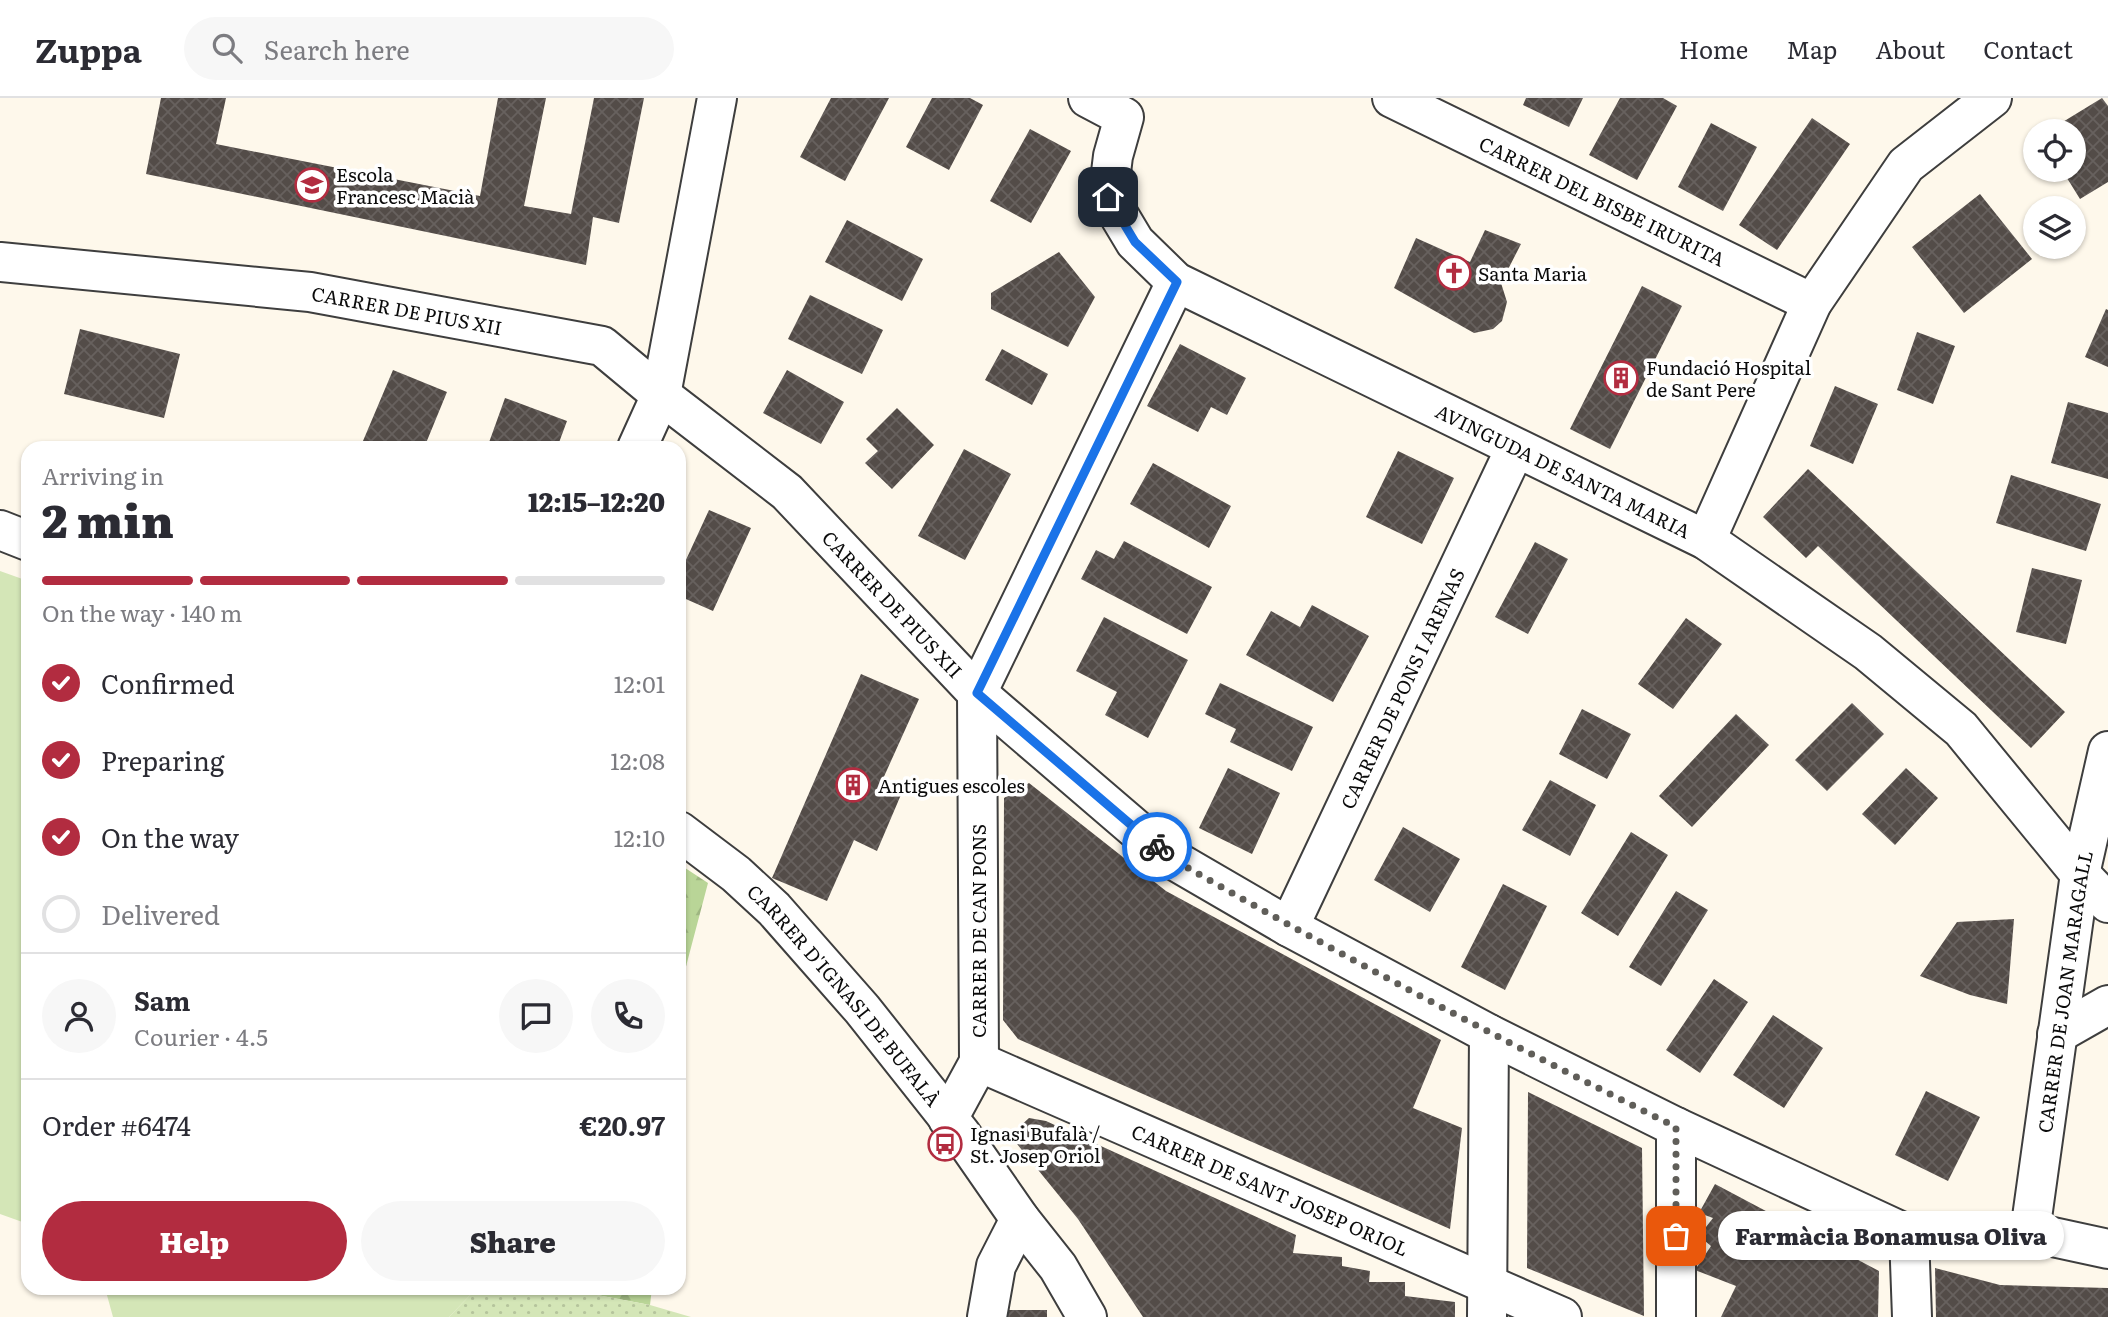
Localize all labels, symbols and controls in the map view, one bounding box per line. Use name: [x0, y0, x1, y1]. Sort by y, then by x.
search box: [184, 17, 674, 80]
text: Zuppa: [35, 24, 142, 73]
icon: search: [208, 29, 246, 67]
text: Search here: [264, 29, 410, 68]
text: Home: [1679, 31, 1748, 66]
text: Map: [1786, 31, 1837, 66]
text: About: [1875, 31, 1945, 66]
text: Contact: [1983, 31, 2073, 66]
map controls: [2023, 119, 2086, 259]
button: locate: [2023, 119, 2086, 182]
street label: CARRER DEL BISBE IRURITA: [1475, 129, 1730, 273]
place label: Escola Francesc Macià: [336, 160, 475, 210]
school or university icon: Escola Francesc Macià: [293, 166, 331, 204]
pin: [1078, 167, 1138, 227]
icon: home: [1089, 178, 1127, 216]
button: layers: [2023, 196, 2086, 259]
church icon: Santa Maria: [1435, 254, 1473, 292]
place label: Santa Maria: [1478, 259, 1588, 287]
street label: CARRER DE PIUS XII: [309, 279, 504, 341]
place label: Fundació Hospital de Sant Pere: [1646, 353, 1811, 403]
building icon: Fundació Hospital de Sant Pere: [1602, 359, 1640, 397]
street label: AVINGUDA DE SANTA MARIA: [1431, 397, 1695, 544]
text: Arriving in: [42, 458, 164, 492]
text: 12:15–12:20: [528, 481, 665, 520]
text: 2 min: [42, 484, 174, 552]
street label: CARRER DE PIUS XII: [816, 524, 969, 684]
street label: CARRER DE PONS I ARENAS: [1333, 563, 1471, 813]
text: On the way · 140 m: [42, 595, 242, 629]
text: Confirmed: [101, 663, 235, 702]
icon: check: [42, 664, 80, 702]
text: 12:01: [614, 666, 665, 700]
text: Preparing: [101, 740, 224, 779]
icon: check: [42, 741, 80, 779]
text: 12:08: [610, 743, 665, 777]
building icon: Antigues escoles: [834, 766, 872, 804]
place label: Antigues escoles: [878, 771, 1025, 799]
courier: [1122, 812, 1192, 882]
text: On the way: [101, 817, 239, 856]
icon: check: [42, 818, 80, 856]
text: 12:10: [614, 820, 665, 854]
street label: CARRER DE CAN PONS: [964, 824, 992, 1038]
icon: bike: [1138, 828, 1176, 866]
street label: CARRER DE JOAN MARAGALL: [2030, 847, 2099, 1135]
street label: CARRER D'IGNASI DE BUFALÀ: [741, 877, 948, 1112]
text: Delivered: [101, 894, 220, 933]
button: person: [42, 979, 116, 1053]
button: chat: [499, 979, 573, 1053]
button: phone: [591, 979, 665, 1053]
text: Sam: [134, 980, 190, 1019]
text: Courier · 4.5: [134, 1019, 268, 1053]
text: Order #6474: [42, 1105, 191, 1144]
text: €20.97: [580, 1105, 665, 1144]
street label: CARRER DE SANT JOSEP ORIOL: [1127, 1117, 1413, 1262]
place label: Ignasi Bufalà / St. Josep Oriol: [970, 1119, 1100, 1169]
bus stop icon: Ignasi Bufalà / St. Josep Oriol: [926, 1125, 964, 1163]
button: Help: [42, 1201, 347, 1281]
button: Share: [361, 1201, 665, 1281]
pin: [1646, 1206, 1706, 1266]
callout: Farmàcia Bonamusa Oliva: [1718, 1212, 2064, 1260]
icon: bag: [1657, 1217, 1695, 1255]
text: Farmàcia Bonamusa Oliva: [1735, 1218, 2047, 1252]

